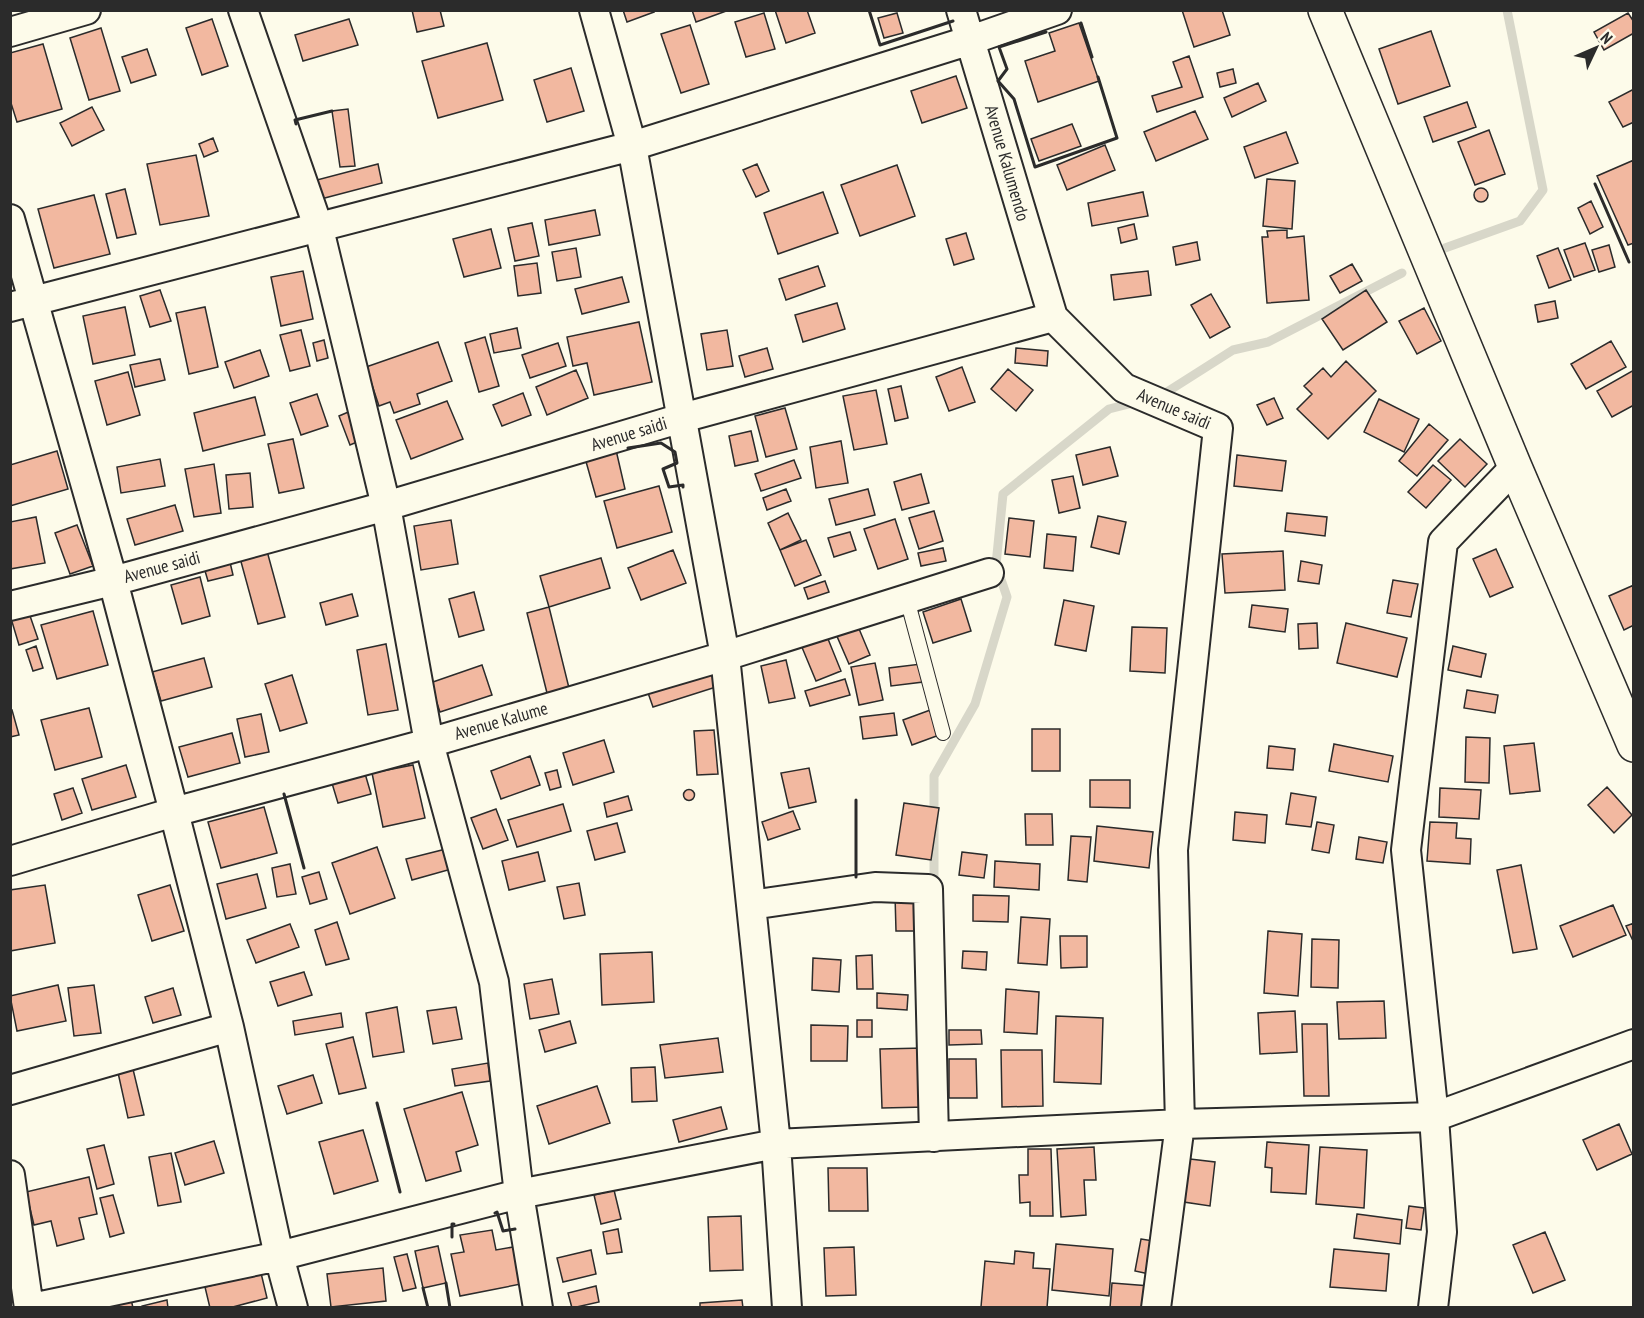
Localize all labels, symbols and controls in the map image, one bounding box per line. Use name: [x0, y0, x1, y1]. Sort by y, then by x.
north arrow: [1566, 18, 1626, 78]
text: N: [1597, 28, 1617, 48]
street label: Avenue Kalumendo: [980, 102, 1035, 224]
street label: Avenue saidi: [1134, 383, 1215, 434]
street label: Avenue saidi: [588, 411, 670, 456]
street label: Avenue saidi: [121, 545, 203, 588]
street label: Avenue Kalume: [451, 696, 550, 745]

